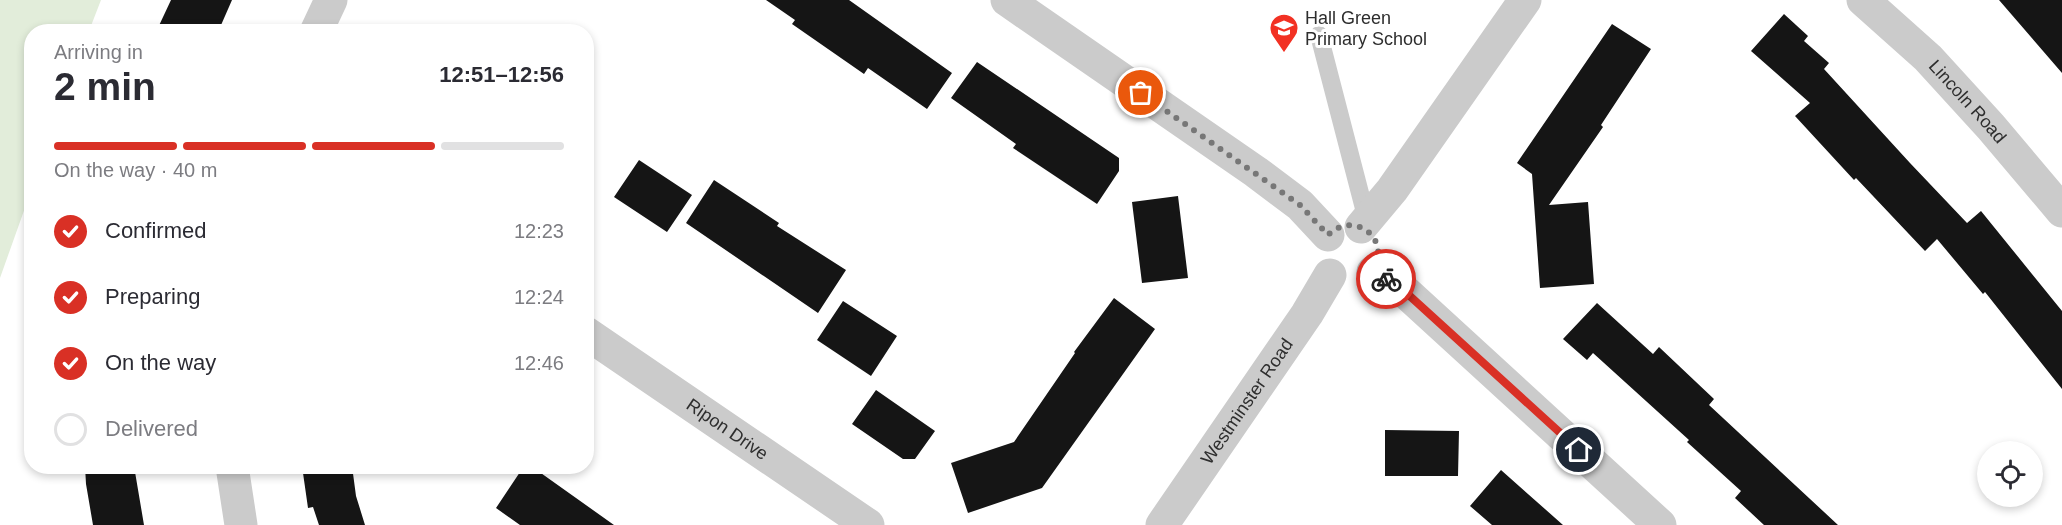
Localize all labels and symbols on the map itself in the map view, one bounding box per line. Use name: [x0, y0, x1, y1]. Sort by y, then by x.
place label: Hall Green Primary School: [1305, 8, 1427, 49]
school or university icon: Hall Green Primary School: [1268, 12, 1300, 54]
street label: Lincoln Road: [1925, 56, 2010, 147]
pin: [1115, 67, 1166, 118]
courier: [1356, 249, 1416, 309]
street label: Westminster Road: [1197, 335, 1297, 468]
street label: Ripon Drive: [683, 394, 772, 464]
pin: [1553, 424, 1604, 475]

